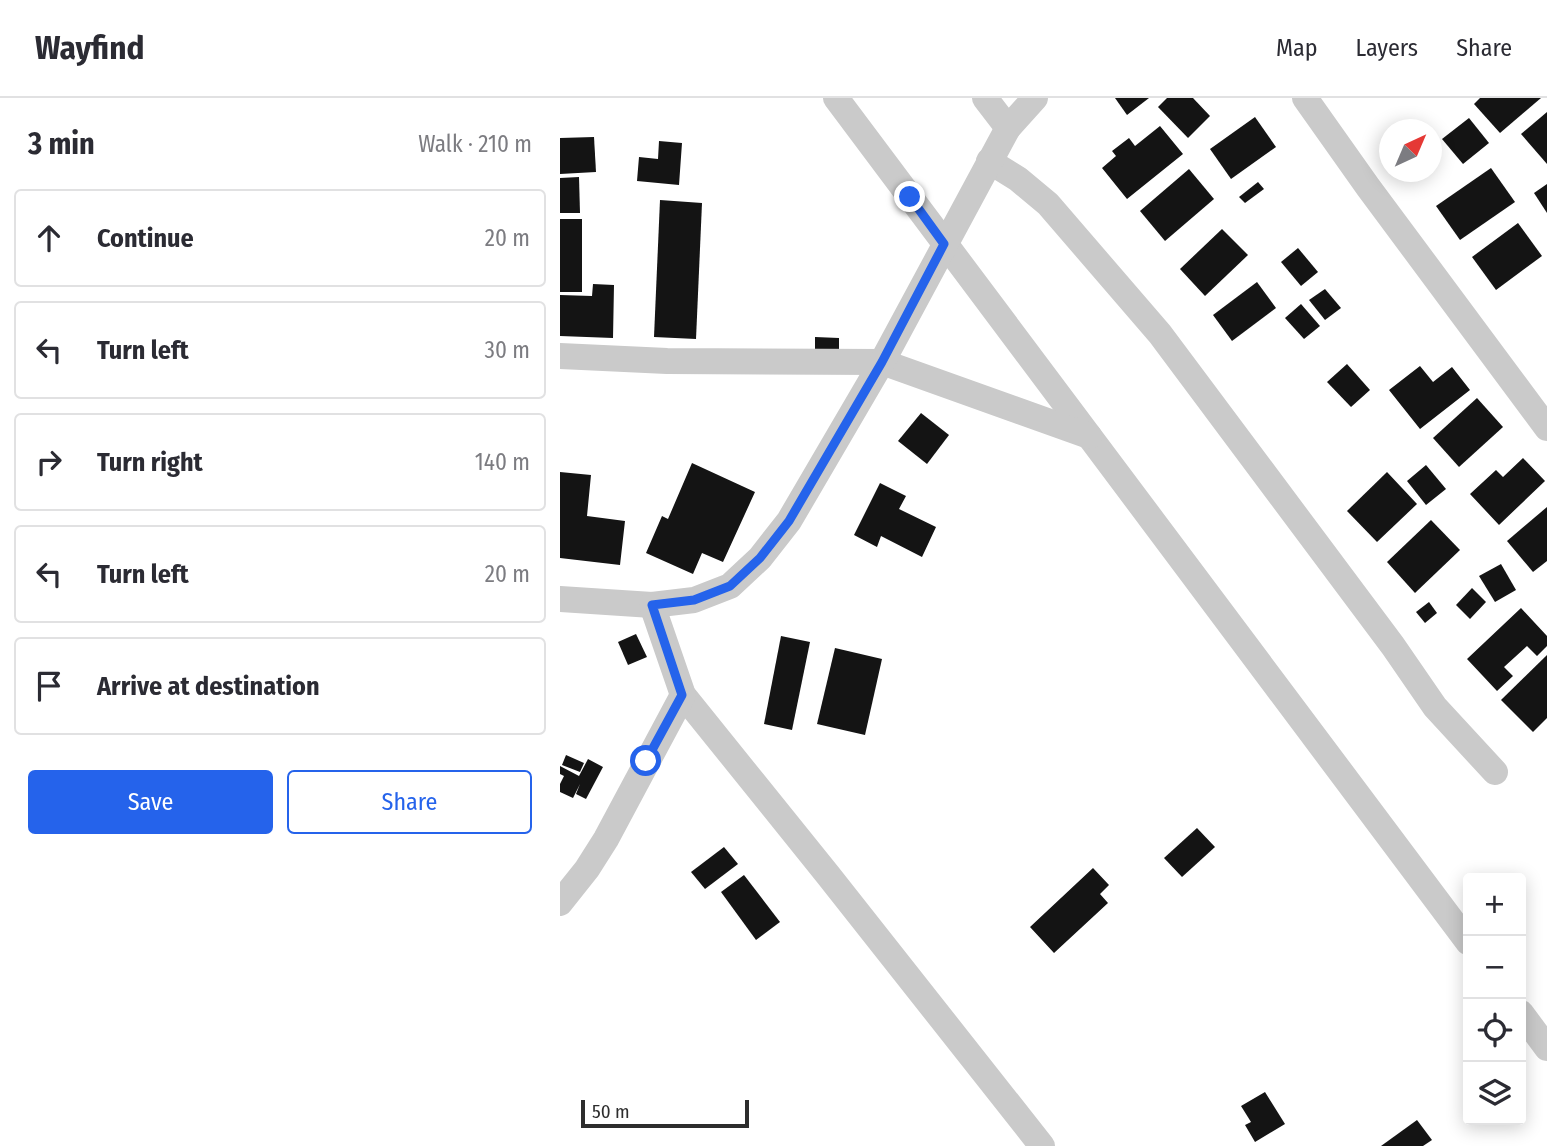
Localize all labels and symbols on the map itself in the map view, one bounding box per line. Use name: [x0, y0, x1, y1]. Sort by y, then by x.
north arrow: [1379, 119, 1442, 182]
route end: [894, 181, 925, 212]
route start: [630, 745, 661, 776]
scale bar: [581, 1097, 749, 1129]

